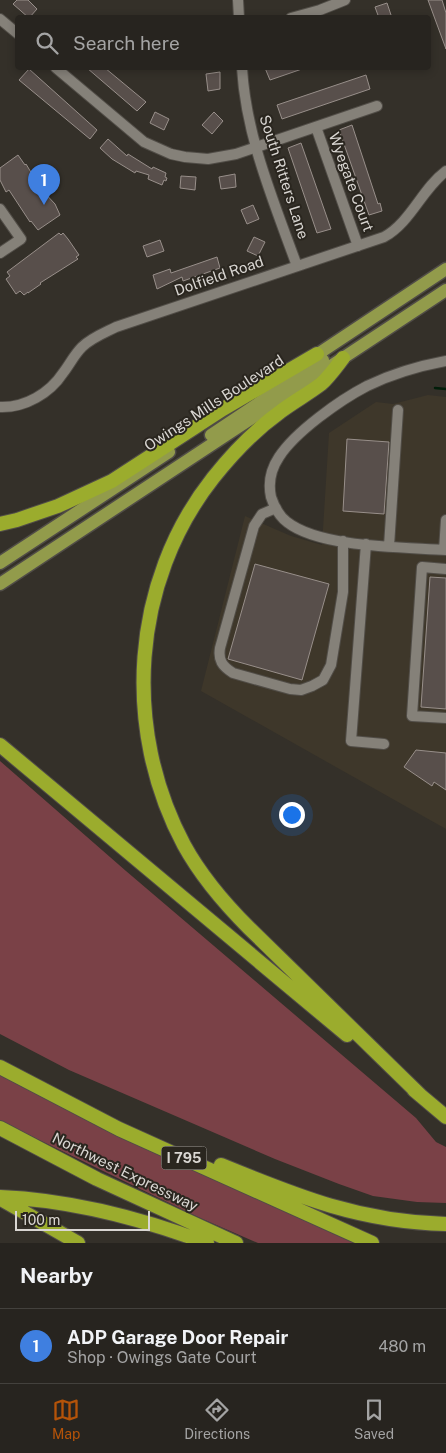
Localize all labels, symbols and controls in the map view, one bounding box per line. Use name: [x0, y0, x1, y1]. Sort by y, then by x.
search box: [15, 15, 431, 70]
icon: search: [33, 29, 61, 57]
text: Search here: [73, 32, 180, 54]
street label: South Ritters Lane: [256, 113, 313, 241]
street label: Wyegate Court: [326, 130, 377, 234]
pin: 1: [28, 164, 60, 205]
street label: Dolfield Road: [172, 252, 266, 299]
street label: Owings Mills Boulevard: [141, 351, 287, 454]
your location: [279, 802, 305, 828]
street label: Northwest Expressway: [50, 1129, 201, 1214]
road number: I 795: [162, 1146, 206, 1170]
scale bar: [15, 1208, 150, 1231]
text: 100 m: [22, 1212, 60, 1228]
text: Nearby: [20, 1263, 93, 1288]
text: ADP Garage Door Repair: [67, 1326, 288, 1348]
text: 1: [33, 1337, 39, 1356]
text: 480 m: [378, 1337, 426, 1356]
text: Shop · Owings Gate Court: [67, 1348, 257, 1367]
tab: Map: [52, 1396, 80, 1442]
tab: Directions: [184, 1396, 250, 1442]
tab: Saved: [354, 1396, 394, 1442]

